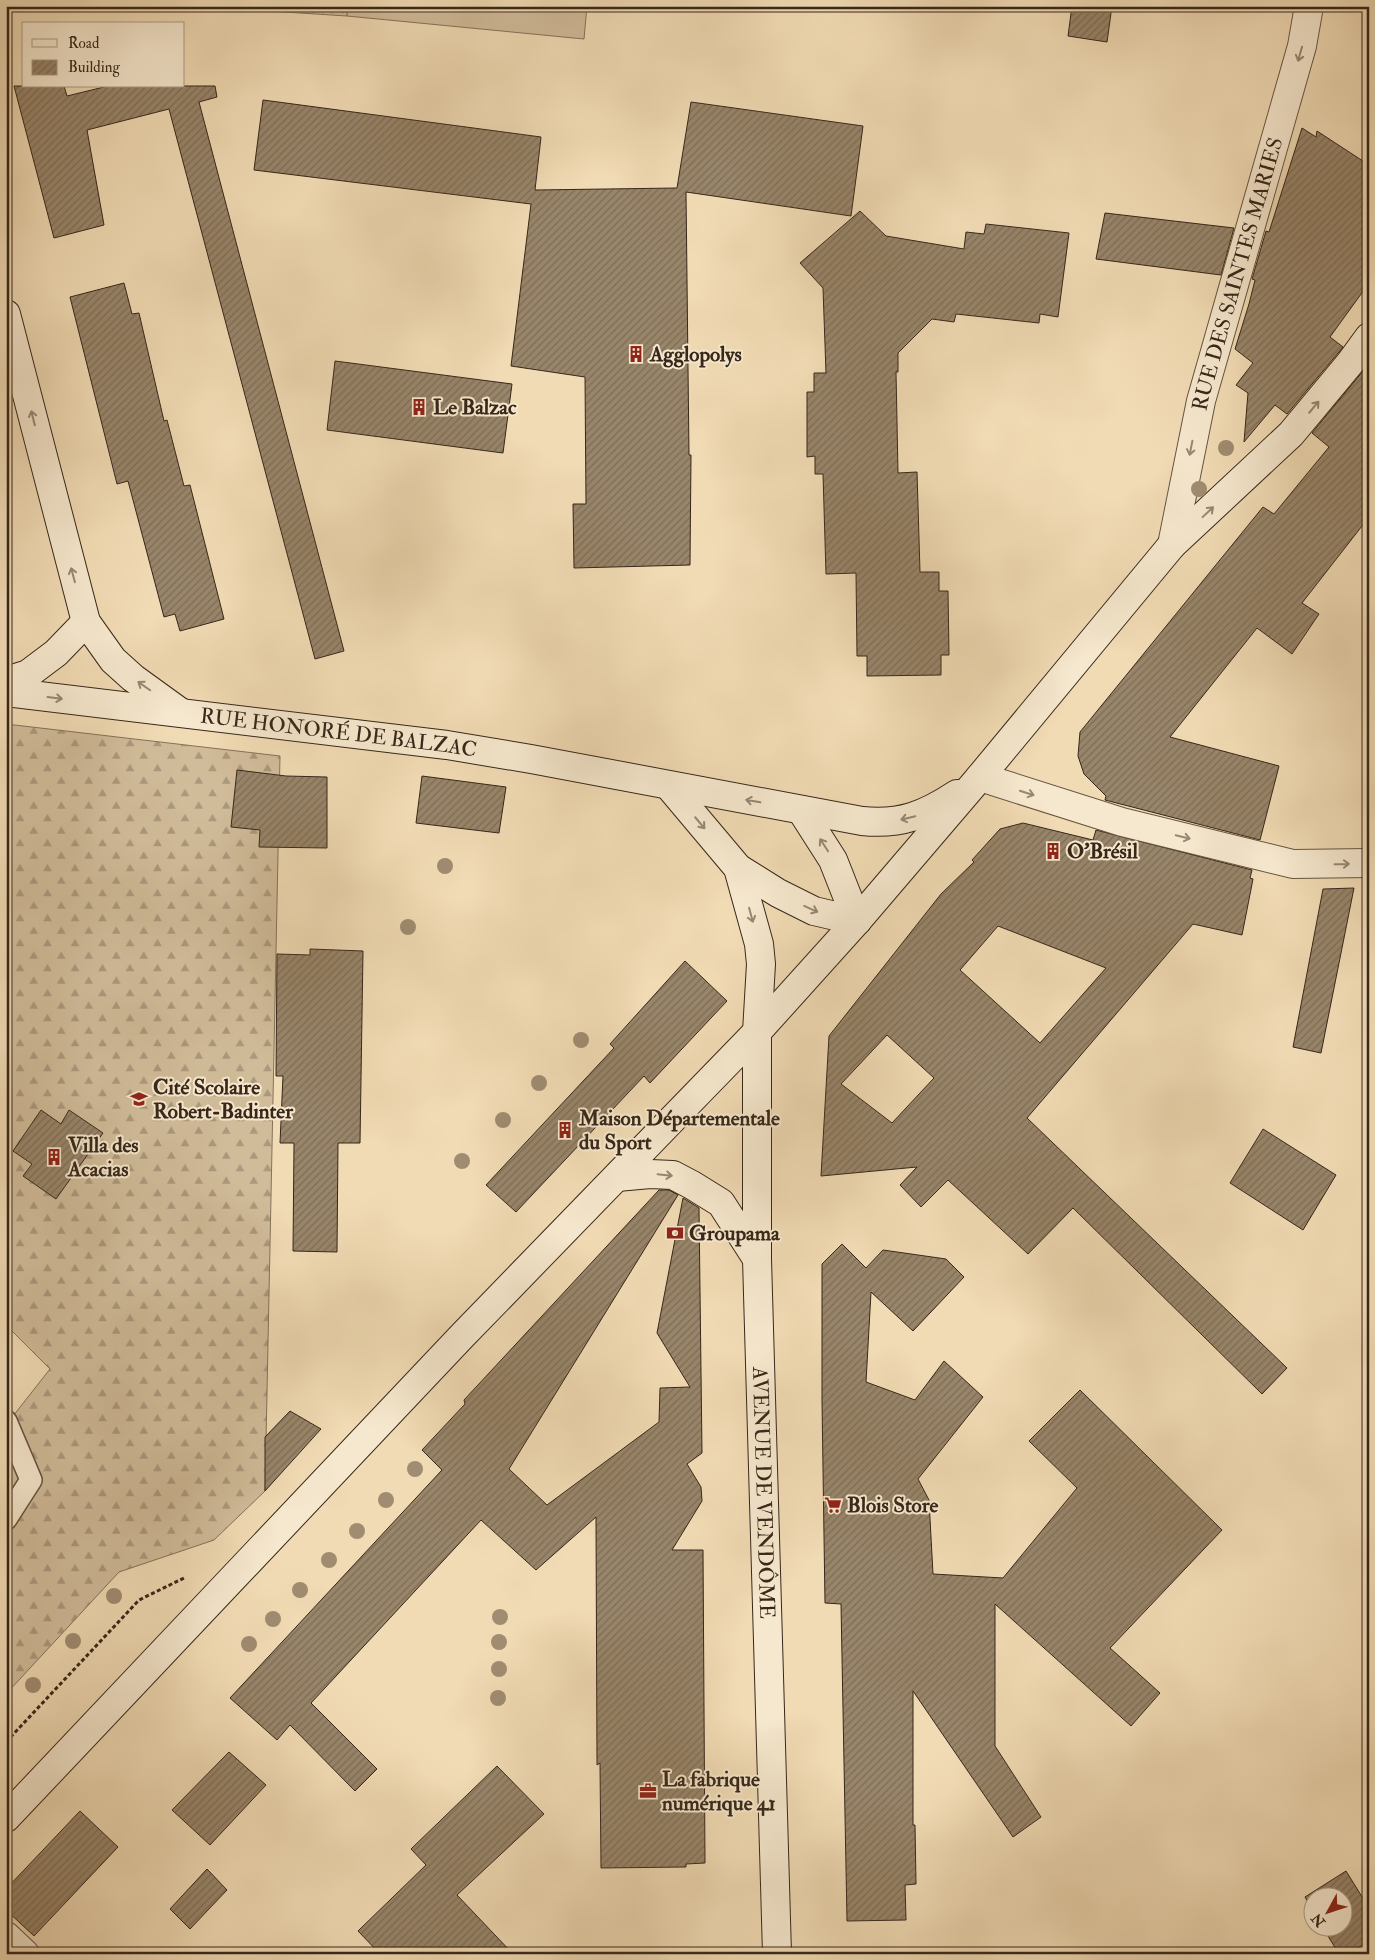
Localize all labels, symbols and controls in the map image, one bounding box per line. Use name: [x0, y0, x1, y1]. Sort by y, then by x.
legend: [22, 22, 185, 88]
text: Road: [68, 34, 100, 53]
one-way arrow: [1294, 46, 1304, 62]
text: Building: [68, 58, 120, 77]
street label: RUE DES SAINTES MARIES: [1186, 134, 1289, 413]
place label: Agglopolys: [649, 341, 742, 368]
building icon: Agglopolys: [626, 344, 646, 364]
place label: Le Balzac: [433, 394, 517, 421]
building icon: Le Balzac: [409, 397, 429, 417]
one-way arrow: [1308, 400, 1320, 413]
one-way arrow: [27, 410, 37, 426]
one-way arrow: [1186, 440, 1196, 456]
one-way arrow: [1202, 506, 1214, 518]
one-way arrow: [68, 567, 78, 583]
one-way arrow: [137, 681, 151, 691]
one-way arrow: [46, 693, 62, 703]
street label: RUE HONORÉ DE BALZAC: [199, 702, 479, 763]
one-way arrow: [1018, 788, 1034, 798]
one-way arrow: [746, 796, 762, 806]
one-way arrow: [901, 814, 917, 823]
one-way arrow: [695, 816, 706, 829]
one-way arrow: [1174, 833, 1190, 842]
one-way arrow: [818, 838, 828, 852]
place label: O'Brésil: [1067, 838, 1138, 865]
building icon: O'Brésil: [1043, 841, 1063, 861]
one-way arrow: [1334, 859, 1350, 869]
one-way arrow: [803, 905, 818, 915]
one-way arrow: [747, 906, 756, 922]
place label: Cité Scolaire Robert-Badinter: [153, 1074, 294, 1125]
school or university icon: Cité Scolaire Robert-Badinter: [129, 1089, 149, 1109]
place label: Maison Départementale du Sport: [578, 1105, 780, 1156]
building icon: Maison Départementale du Sport: [555, 1120, 575, 1140]
place label: Villa des Acacias: [67, 1132, 139, 1183]
building icon: Villa des Acacias: [44, 1147, 64, 1167]
one-way arrow: [657, 1170, 673, 1180]
place label: Groupama: [689, 1220, 781, 1247]
bank icon: Groupama: [665, 1223, 685, 1243]
street label: AVENUE DE VENDÔME: [747, 1365, 781, 1619]
place label: Blois Store: [847, 1492, 938, 1519]
supermarket icon: Blois Store: [823, 1495, 843, 1515]
place label: La fabrique numérique 41: [661, 1766, 776, 1817]
office icon: La fabrique numérique 41: [638, 1781, 658, 1801]
north arrow: [1302, 1888, 1352, 1938]
text: N: [1308, 1909, 1330, 1931]

